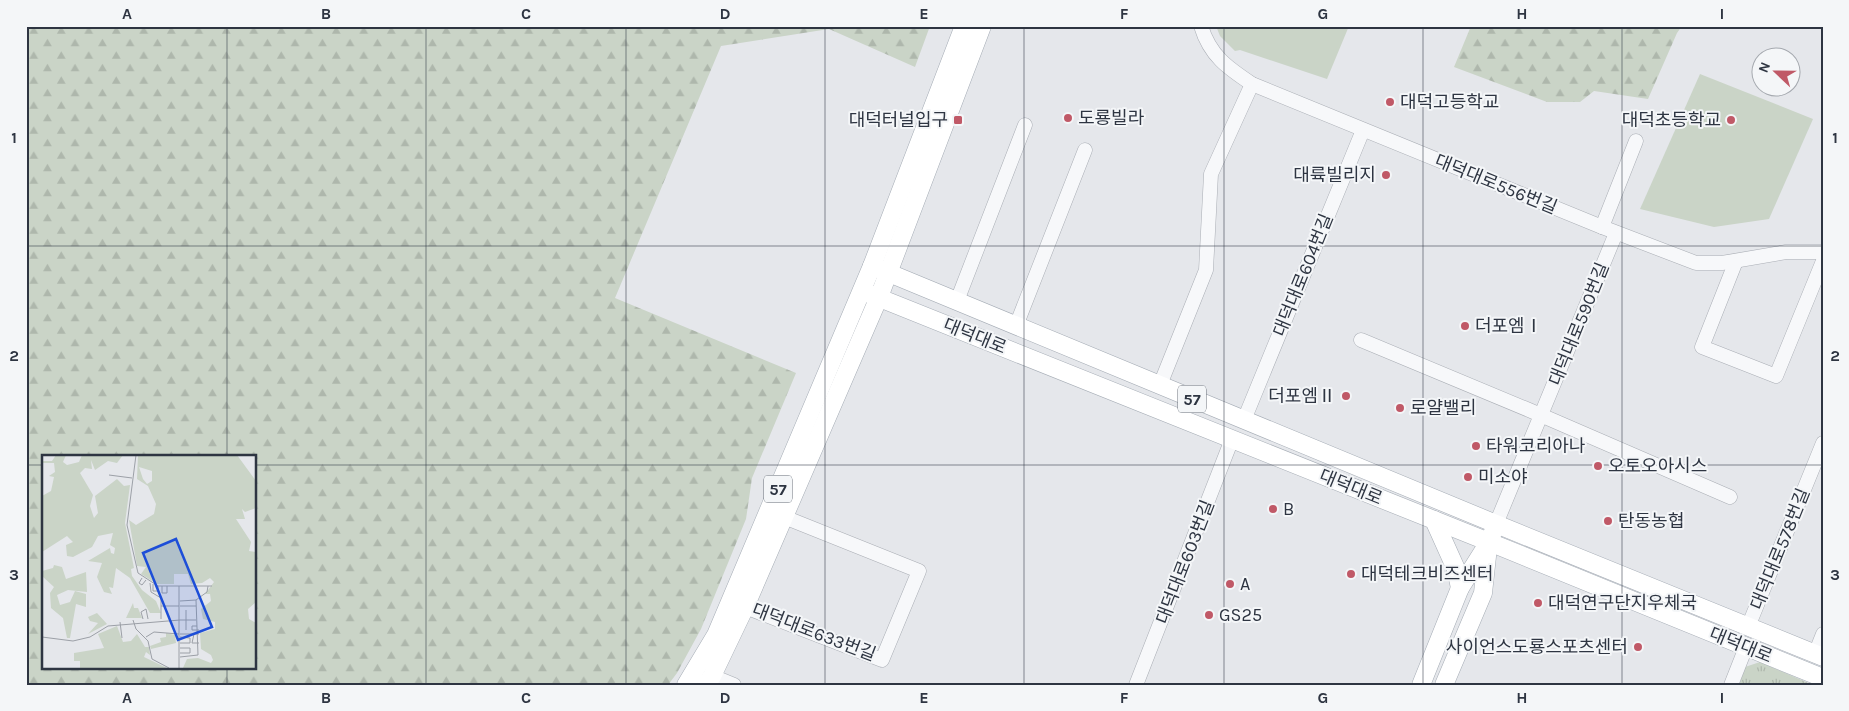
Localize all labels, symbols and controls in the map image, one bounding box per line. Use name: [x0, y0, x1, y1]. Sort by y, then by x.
text: A: [122, 4, 132, 23]
text: B: [321, 4, 331, 23]
text: C: [521, 4, 531, 23]
text: D: [720, 4, 731, 23]
text: E: [919, 4, 929, 23]
text: F: [1120, 4, 1129, 23]
text: G: [1318, 4, 1328, 23]
text: H: [1516, 4, 1528, 23]
text: I: [1720, 4, 1724, 23]
north arrow: [1752, 48, 1802, 98]
text: N: [1755, 59, 1774, 75]
place label: 대덕고등학교: [1400, 91, 1499, 113]
marker: 대덕고등학교: [1384, 96, 1396, 108]
place label: 도룡빌라: [1078, 107, 1145, 129]
place label: 대덕터널입구: [849, 109, 948, 131]
place label: 대덕초등학교: [1622, 109, 1721, 131]
marker: 도룡빌라: [1062, 112, 1074, 124]
marker: 대덕터널입구: [952, 114, 964, 126]
marker: 대덕초등학교: [1725, 114, 1737, 126]
text: 1: [11, 128, 17, 147]
text: 1: [1832, 128, 1838, 147]
street label: 대덕대로556번길: [1432, 149, 1560, 219]
place label: 대륙빌리지: [1293, 164, 1376, 186]
marker: 대륙빌리지: [1380, 169, 1392, 181]
street label: 대덕대로604번길: [1268, 210, 1338, 340]
street label: 대덕대로590번길: [1544, 259, 1614, 389]
street label: 대덕대로: [940, 313, 1010, 359]
place label: 더포엠Ⅰ: [1475, 315, 1543, 337]
marker: 더포엠Ⅰ: [1459, 320, 1471, 332]
text: 2: [9, 346, 19, 365]
text: 2: [1830, 346, 1840, 365]
place label: 더포엠Ⅱ: [1268, 385, 1336, 407]
road number: 57: [1178, 386, 1206, 412]
marker: 더포엠Ⅱ: [1340, 390, 1352, 402]
place label: 로얄밸리: [1410, 397, 1476, 419]
marker: 로얄밸리: [1394, 402, 1406, 414]
place label: 타워코리아나: [1486, 435, 1585, 457]
marker: 타워코리아나: [1470, 440, 1482, 452]
inset map: [42, 455, 256, 668]
place label: 오토오아시스: [1608, 455, 1707, 477]
marker: 오토오아시스: [1592, 460, 1604, 472]
street label: 대덕대로: [1316, 464, 1386, 510]
place label: 미소야: [1478, 466, 1528, 488]
marker: 미소야: [1462, 471, 1474, 483]
road number: 57: [764, 476, 792, 502]
street label: 대덕대로578번길: [1746, 485, 1814, 613]
street label: 대덕대로603번길: [1151, 497, 1219, 627]
place label: B: [1283, 498, 1294, 520]
marker: B: [1267, 503, 1279, 515]
place label: 탄동농협: [1618, 510, 1684, 532]
marker: 탄동농협: [1602, 515, 1614, 527]
place label: 대덕테크비즈센터: [1361, 563, 1493, 585]
text: 3: [9, 565, 19, 584]
text: 3: [1830, 565, 1840, 584]
marker: 대덕테크비즈센터: [1345, 568, 1357, 580]
place label: A: [1240, 573, 1250, 595]
marker: A: [1224, 578, 1236, 590]
place label: 대덕연구단지우체국: [1548, 592, 1697, 614]
marker: 대덕연구단지우체국: [1532, 597, 1544, 609]
street label: 대덕대로633번길: [749, 598, 879, 666]
place label: GS25: [1219, 604, 1262, 626]
marker: GS25: [1203, 609, 1215, 621]
street label: 대덕대로: [1706, 622, 1776, 668]
place label: 사이언스도룡스포츠센터: [1446, 636, 1628, 658]
marker: 사이언스도룡스포츠센터: [1632, 641, 1644, 653]
text: A: [122, 688, 132, 707]
text: B: [321, 688, 331, 707]
text: C: [521, 688, 531, 707]
text: D: [720, 688, 731, 707]
text: E: [919, 688, 929, 707]
text: F: [1120, 688, 1129, 707]
text: G: [1318, 688, 1328, 707]
text: H: [1516, 688, 1528, 707]
text: I: [1720, 688, 1724, 707]

